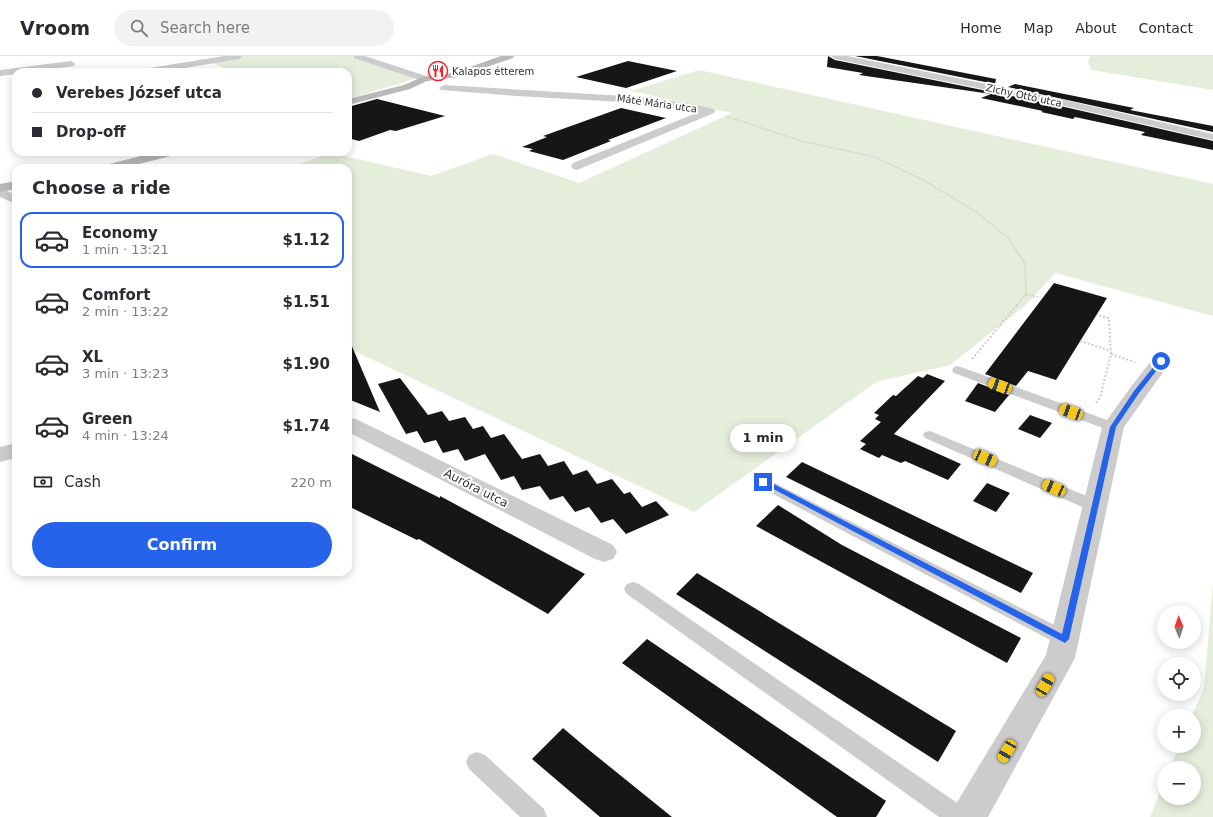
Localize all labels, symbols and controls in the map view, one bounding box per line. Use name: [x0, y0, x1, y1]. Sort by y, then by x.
search box: [114, 10, 394, 46]
text: Vroom: [20, 17, 90, 39]
icon: search: [128, 17, 150, 39]
text: Search here: [160, 19, 250, 37]
text: Home: [960, 20, 1002, 36]
text: Map: [1024, 20, 1053, 36]
text: About: [1075, 20, 1117, 36]
text: Contact: [1139, 20, 1193, 36]
restaurant icon: Kalapos étterem: [427, 60, 449, 82]
place label: Kalapos étterem: [452, 66, 534, 77]
street label: Zichy Ottó utca: [985, 82, 1063, 109]
text: Verebes József utca: [56, 84, 222, 102]
street label: Máté Mária utca: [616, 92, 698, 115]
text: Drop-off: [56, 123, 126, 141]
text: Choose a ride: [32, 177, 171, 198]
icon: car: [34, 222, 70, 258]
text: Economy: [82, 224, 158, 242]
text: $1.12: [283, 231, 330, 249]
text: 1 min · 13:21: [82, 242, 169, 257]
icon: car: [34, 284, 70, 320]
text: Comfort: [82, 286, 150, 304]
text: $1.51: [283, 293, 330, 311]
text: 2 min · 13:22: [82, 304, 169, 319]
icon: car: [34, 346, 70, 382]
text: XL: [82, 348, 103, 366]
route start: [1152, 352, 1170, 370]
text: $1.90: [283, 355, 330, 373]
text: 3 min · 13:23: [82, 366, 169, 381]
car: [987, 376, 1013, 396]
car: [1058, 402, 1084, 422]
icon: car: [34, 408, 70, 444]
text: Green: [82, 410, 133, 428]
text: $1.74: [283, 417, 330, 435]
callout: 1 min: [730, 424, 796, 452]
text: 4 min · 13:24: [82, 428, 169, 443]
text: 1 min: [743, 430, 783, 445]
car: [972, 448, 998, 468]
street label: Auróra utca: [442, 466, 510, 510]
icon: cash: [32, 471, 54, 493]
text: Cash: [64, 473, 101, 491]
route end: [754, 473, 772, 491]
text: 220 m: [290, 475, 332, 490]
car: [1041, 478, 1067, 498]
button: Confirm: [32, 522, 332, 568]
north arrow: [1157, 605, 1201, 649]
map controls: [1157, 605, 1201, 805]
button: locate: [1157, 657, 1201, 701]
car: [1034, 672, 1056, 698]
button: +: [1157, 709, 1201, 753]
car: [996, 738, 1018, 764]
button: −: [1157, 761, 1201, 805]

